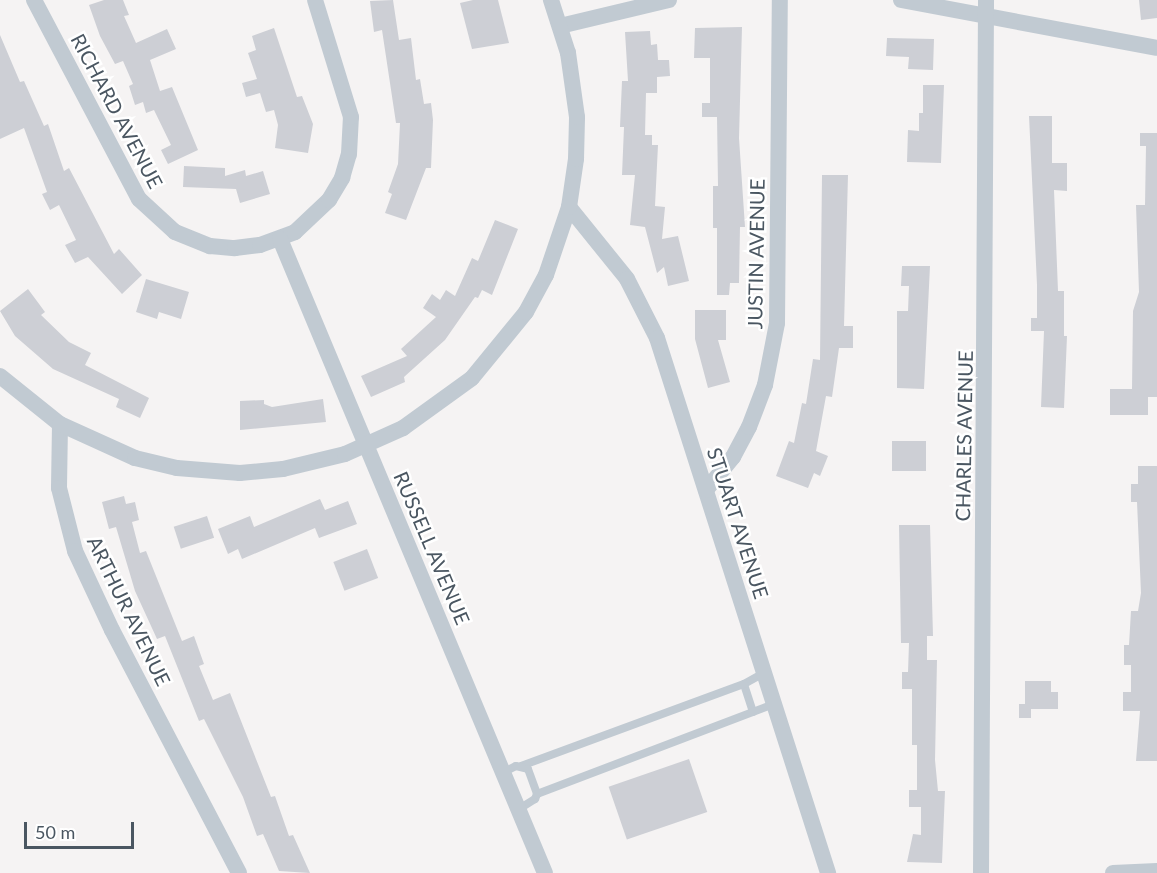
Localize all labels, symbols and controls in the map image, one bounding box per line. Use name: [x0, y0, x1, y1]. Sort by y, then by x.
street label: RICHARD AVENUE: [66, 29, 168, 193]
street label: JUSTIN AVENUE: [743, 178, 769, 330]
street label: CHARLES AVENUE: [951, 350, 977, 522]
street label: STUART AVENUE: [702, 444, 774, 602]
street label: RUSSELL AVENUE: [389, 467, 475, 629]
street label: ARTHUR AVENUE: [82, 532, 176, 690]
scale bar: [27, 810, 136, 848]
text: 50 m: [35, 821, 75, 843]

